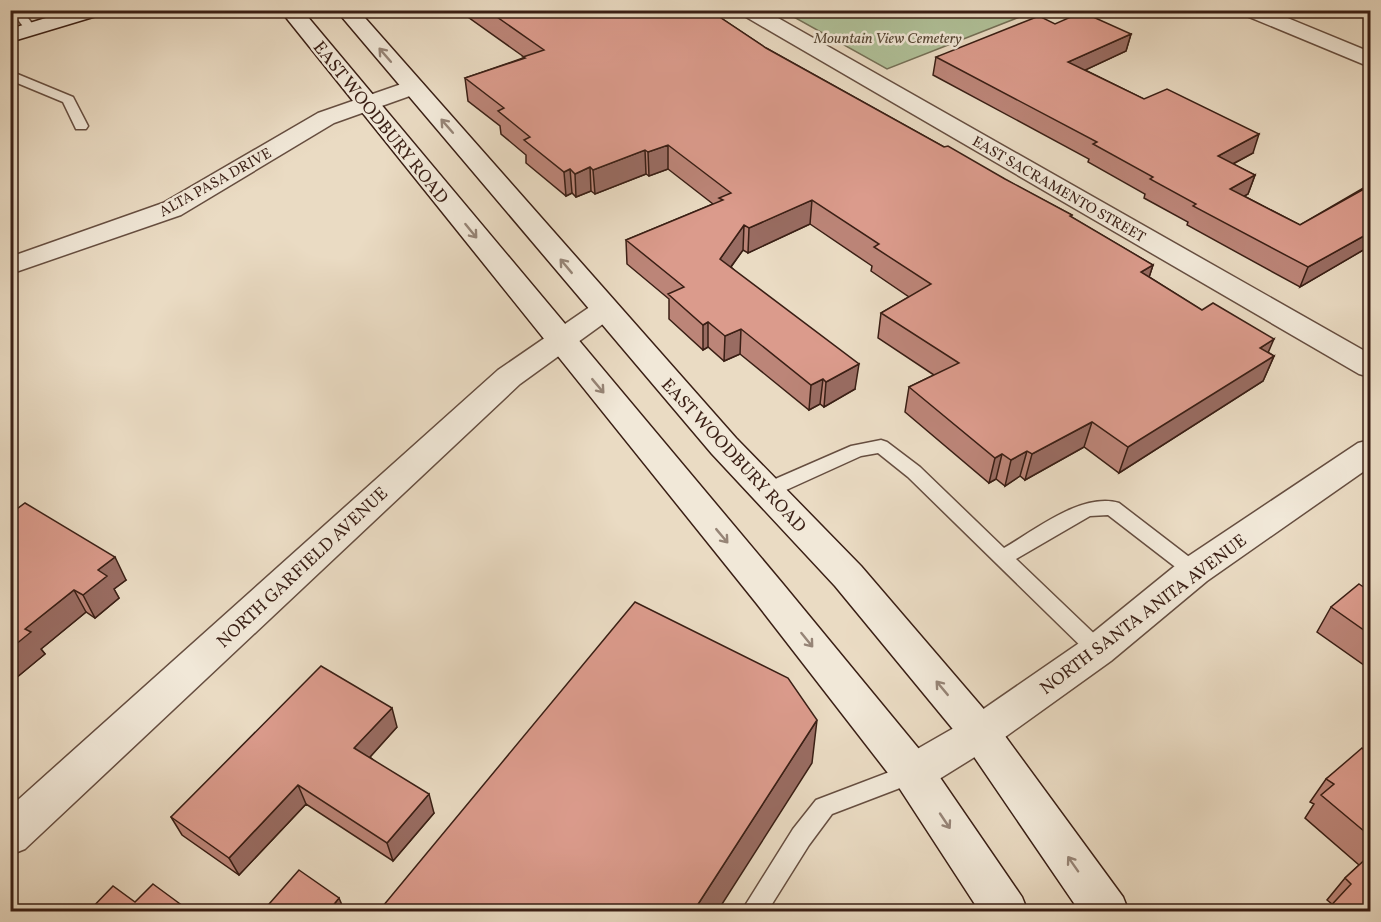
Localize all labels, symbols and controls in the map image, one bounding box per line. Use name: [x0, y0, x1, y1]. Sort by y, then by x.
park label: Mountain View Cemetery: [813, 29, 962, 50]
street label: EAST WOODBURY ROAD: [306, 36, 453, 210]
one-way arrow: [378, 48, 392, 63]
one-way arrow: [440, 119, 454, 134]
street label: EAST SACRAMENTO STREET: [968, 132, 1149, 249]
street label: ALTA PASA DRIVE: [156, 144, 276, 223]
one-way arrow: [464, 223, 477, 239]
one-way arrow: [559, 259, 573, 274]
street label: EAST WOODBURY ROAD: [655, 373, 811, 539]
one-way arrow: [592, 378, 605, 394]
street label: NORTH GARFIELD AVENUE: [212, 482, 394, 654]
one-way arrow: [716, 528, 729, 544]
street label: NORTH SANTA ANITA AVENUE: [1035, 529, 1253, 701]
one-way arrow: [800, 632, 813, 648]
one-way arrow: [935, 681, 949, 696]
one-way arrow: [939, 812, 951, 829]
one-way arrow: [1067, 856, 1079, 872]

